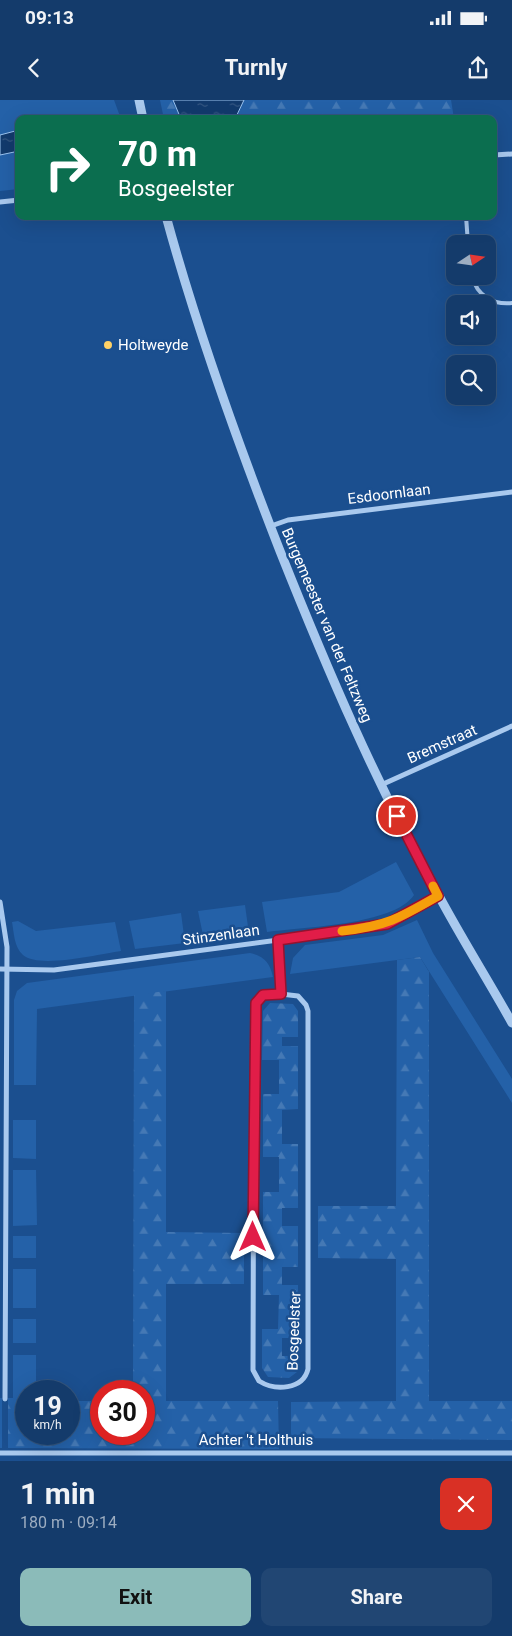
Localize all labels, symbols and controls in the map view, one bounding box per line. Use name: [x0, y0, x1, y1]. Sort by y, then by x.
text: 09:13: [25, 6, 74, 29]
icon: back: [20, 54, 48, 82]
icon: share: [464, 54, 492, 82]
text: Turnly: [225, 55, 287, 80]
text: 70 m: [118, 134, 197, 175]
icon: right: [35, 135, 100, 200]
text: Bosgeelster: [118, 176, 234, 201]
north arrow: [446, 235, 496, 285]
map controls: [446, 235, 496, 405]
button: sound: [446, 295, 496, 345]
place label: Holtweyde: [118, 336, 188, 354]
marker: Holtweyde: [102, 339, 114, 351]
button: search: [446, 355, 496, 405]
street label: Esdoornlaan: [346, 480, 432, 508]
street label: Burgemeester van der Feltzweg: [278, 525, 376, 725]
street label: Bremstraat: [405, 721, 480, 767]
pin: [376, 795, 418, 837]
icon: arrive: [383, 802, 411, 830]
street label: Stinzenlaan: [181, 921, 261, 949]
position arrow: [226, 1210, 278, 1262]
street label: Bosgeelster: [284, 1291, 304, 1371]
speed limit sign: 30: [90, 1380, 155, 1445]
text: 19: [33, 1392, 62, 1421]
text: km/h: [33, 1418, 62, 1432]
street label: Achter 't Holthuis: [199, 1431, 313, 1449]
text: 1 min: [20, 1476, 95, 1511]
button: close: [440, 1478, 492, 1530]
text: 180 m · 09:14: [20, 1513, 117, 1532]
button: Exit: [20, 1568, 251, 1626]
button: Share: [261, 1568, 492, 1626]

